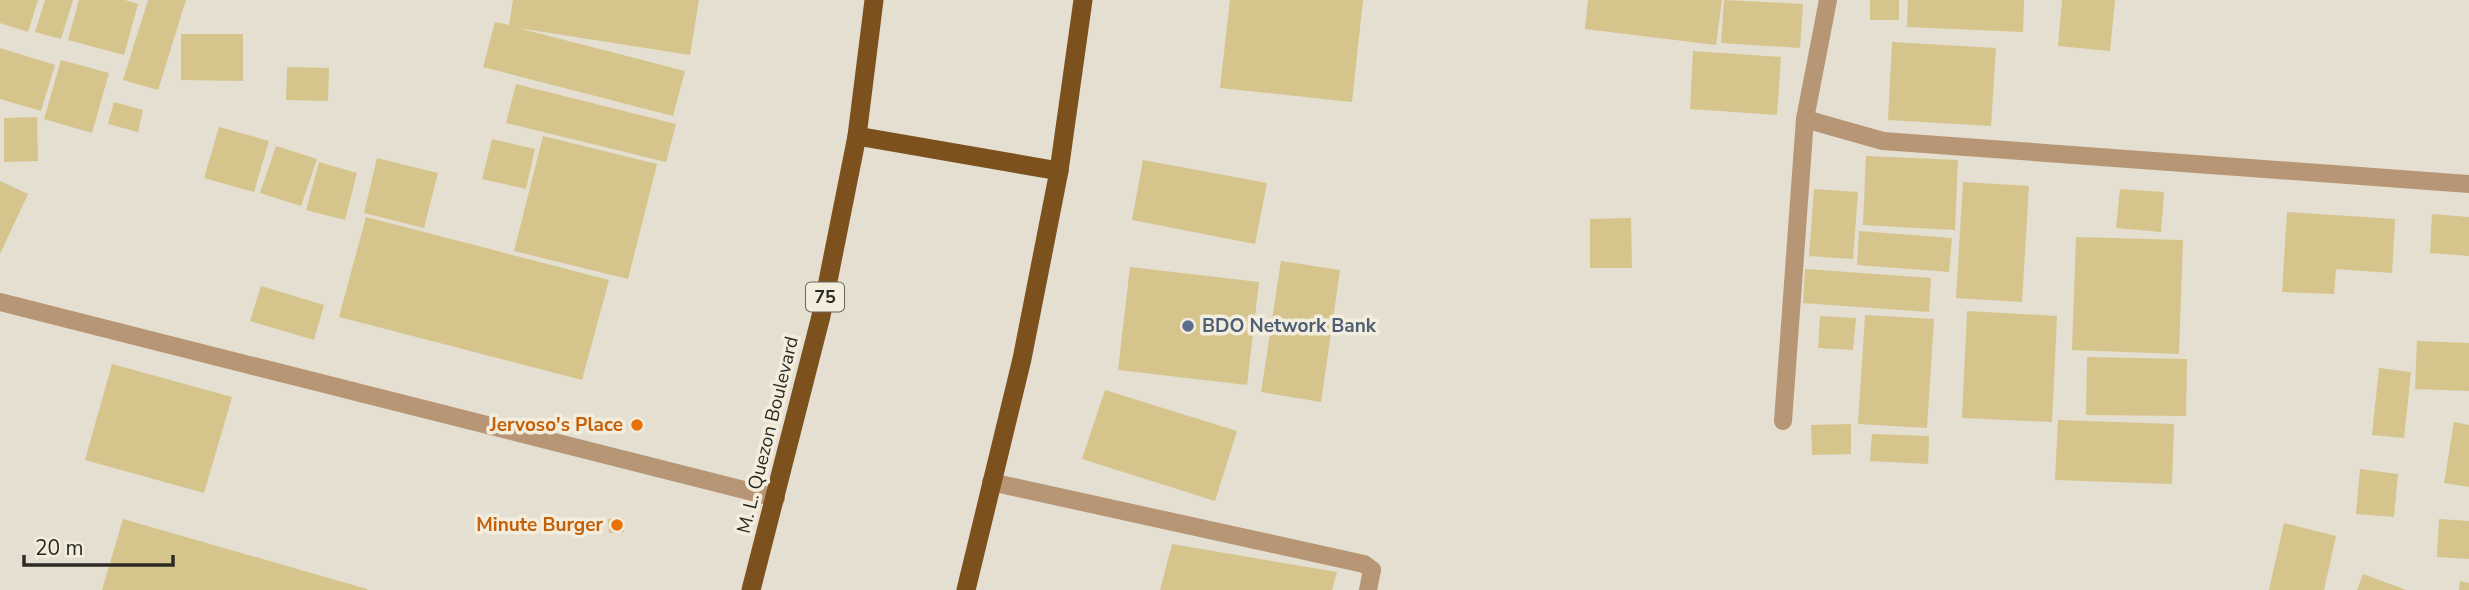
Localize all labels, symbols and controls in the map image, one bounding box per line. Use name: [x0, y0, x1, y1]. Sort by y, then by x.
road number: 75: [806, 282, 844, 312]
place label: BDO Network Bank: [1202, 313, 1377, 339]
marker: BDO Network Bank: [1180, 318, 1196, 334]
street label: M. L. Quezon Boulevard: [731, 334, 805, 536]
place label: Jervoso's Place: [489, 412, 623, 438]
marker: Jervoso's Place: [629, 417, 645, 433]
place label: Minute Burger: [476, 512, 604, 538]
marker: Minute Burger: [609, 517, 625, 533]
scale bar: [24, 524, 173, 568]
text: 20 m: [35, 534, 84, 562]

